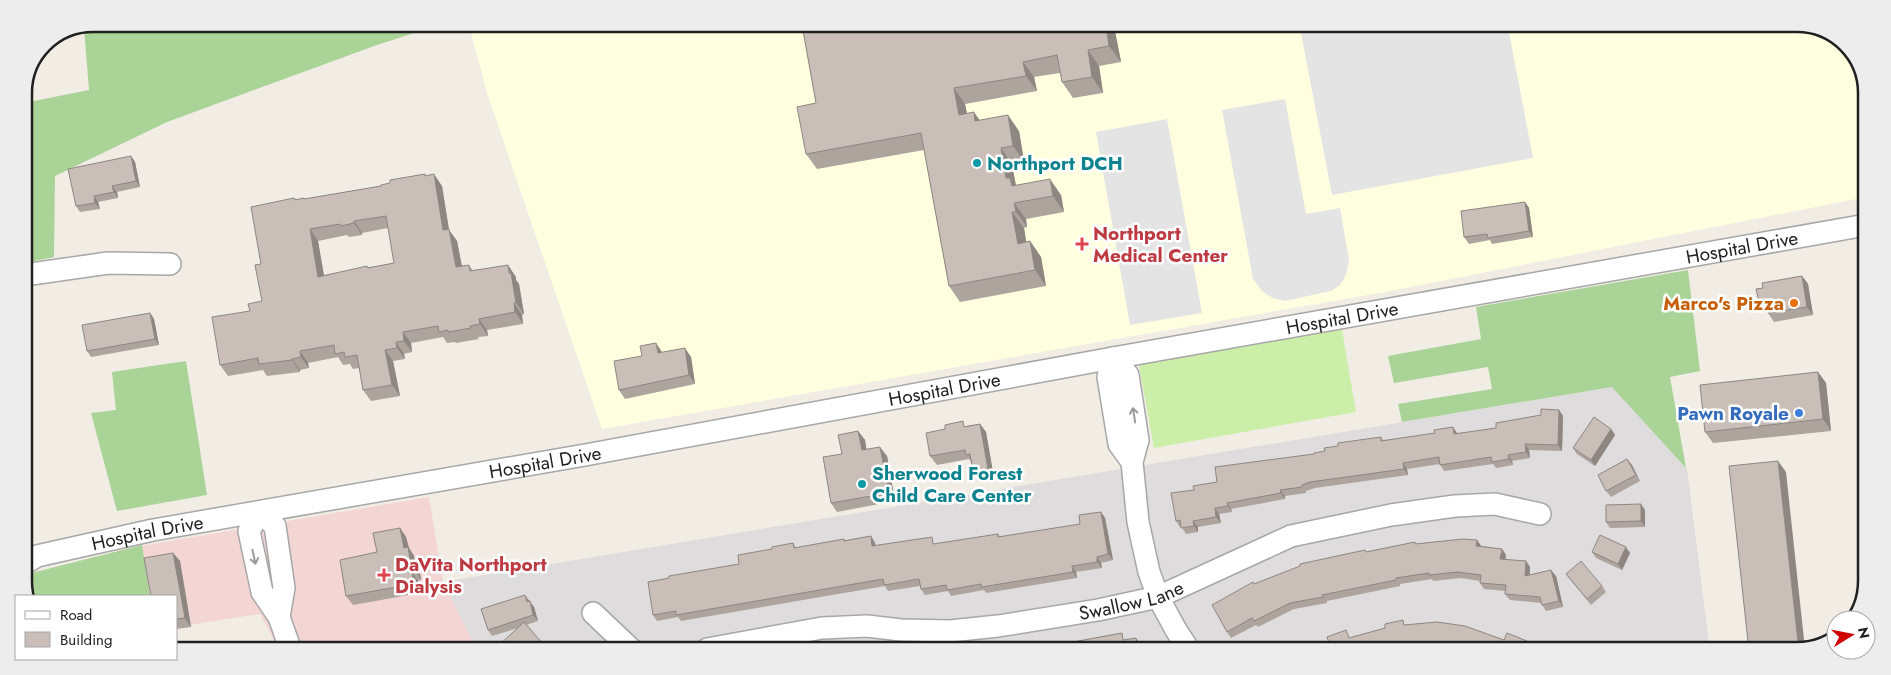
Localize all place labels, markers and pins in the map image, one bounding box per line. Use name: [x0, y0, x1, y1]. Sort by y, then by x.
place label: Northport DCH: [987, 150, 1123, 177]
marker: Northport DCH: [971, 157, 983, 169]
place label: Northport Medical Center: [1093, 220, 1228, 269]
marker: Northport Medical Center: [1075, 237, 1089, 251]
place label: Marco's Pizza: [1663, 290, 1784, 317]
marker: Marco's Pizza: [1788, 297, 1800, 309]
place label: Pawn Royale: [1677, 400, 1789, 427]
marker: Pawn Royale: [1793, 407, 1805, 419]
place label: Sherwood Forest Child Care Center: [872, 460, 1032, 509]
marker: Sherwood Forest Child Care Center: [856, 478, 868, 490]
place label: DaVita Northport Dialysis: [395, 551, 547, 600]
marker: DaVita Northport Dialysis: [377, 568, 391, 582]

